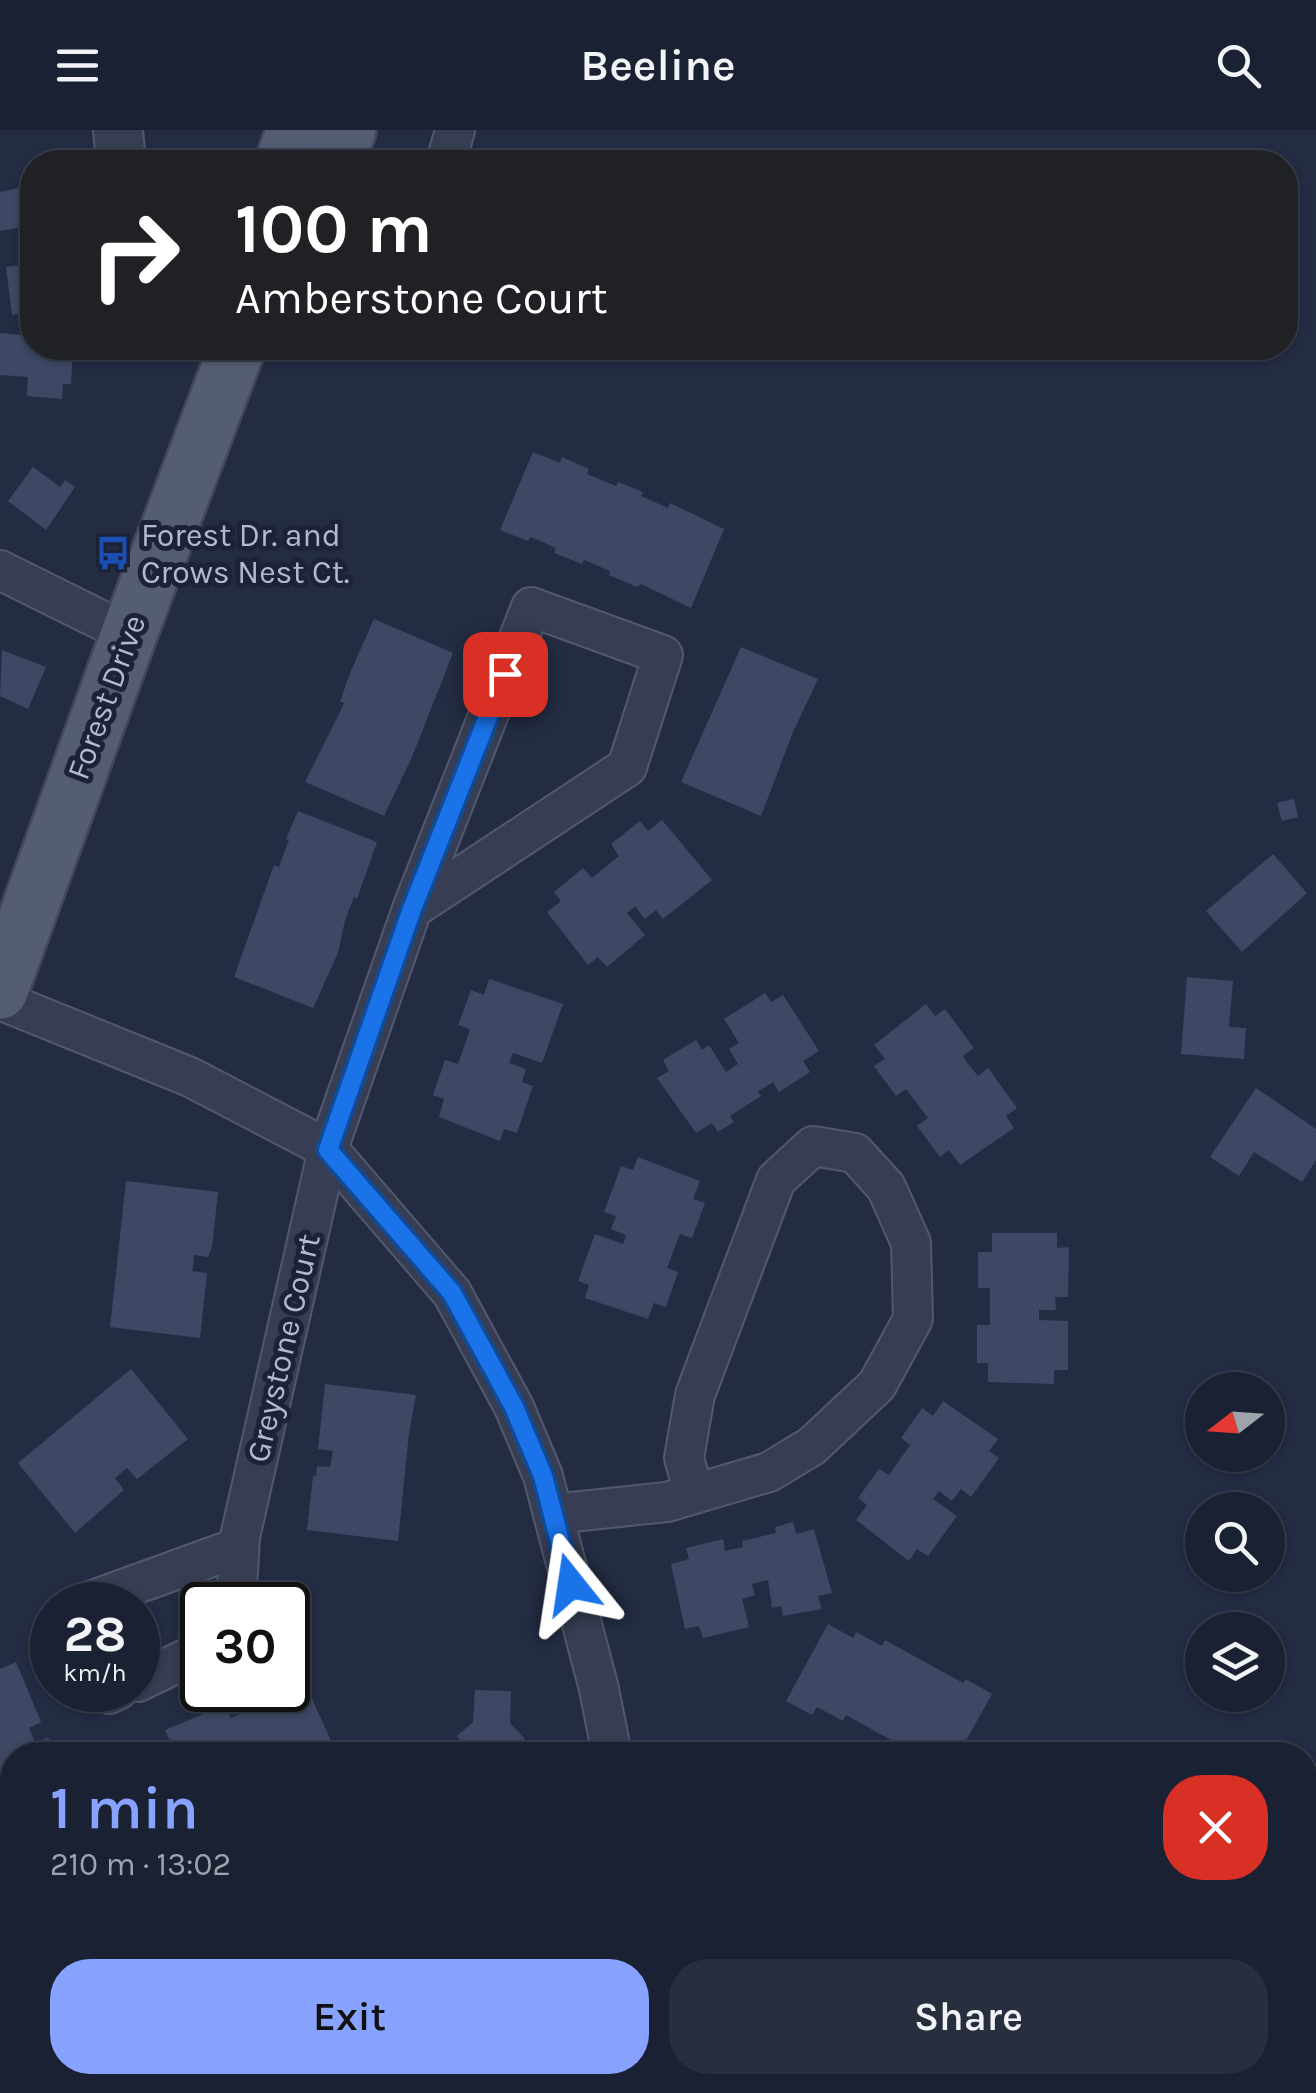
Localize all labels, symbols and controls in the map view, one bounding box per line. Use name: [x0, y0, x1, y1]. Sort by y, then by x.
icon: menu: [50, 38, 105, 93]
icon: search: [1211, 38, 1266, 93]
text: Beeline: [580, 39, 736, 91]
text: 100 m: [235, 188, 433, 270]
icon: right: [70, 190, 200, 320]
text: Amberstone Court: [235, 272, 608, 324]
place label: Forest Dr. and Crows Nest Ct.: [141, 517, 349, 591]
bus stop icon: Forest Dr. and Crows Nest Ct.: [94, 534, 132, 572]
street label: Forest Drive: [60, 610, 153, 785]
pin: [463, 632, 548, 717]
icon: arrive: [478, 647, 533, 702]
street label: Greystone Court: [239, 1230, 328, 1466]
north arrow: [1185, 1372, 1285, 1472]
map controls: [1185, 1372, 1285, 1712]
button: search: [1185, 1492, 1285, 1592]
position arrow: [519, 1532, 623, 1636]
speed limit sign: 30: [180, 1582, 310, 1712]
text: 28: [64, 1605, 126, 1664]
button: layers: [1185, 1612, 1285, 1712]
text: km/h: [63, 1658, 127, 1687]
text: 1 min: [50, 1773, 199, 1843]
button: close: [1163, 1775, 1268, 1880]
text: 210 m · 13:02: [50, 1846, 231, 1883]
button: Exit: [50, 1959, 649, 2074]
button: Share: [669, 1959, 1268, 2074]

